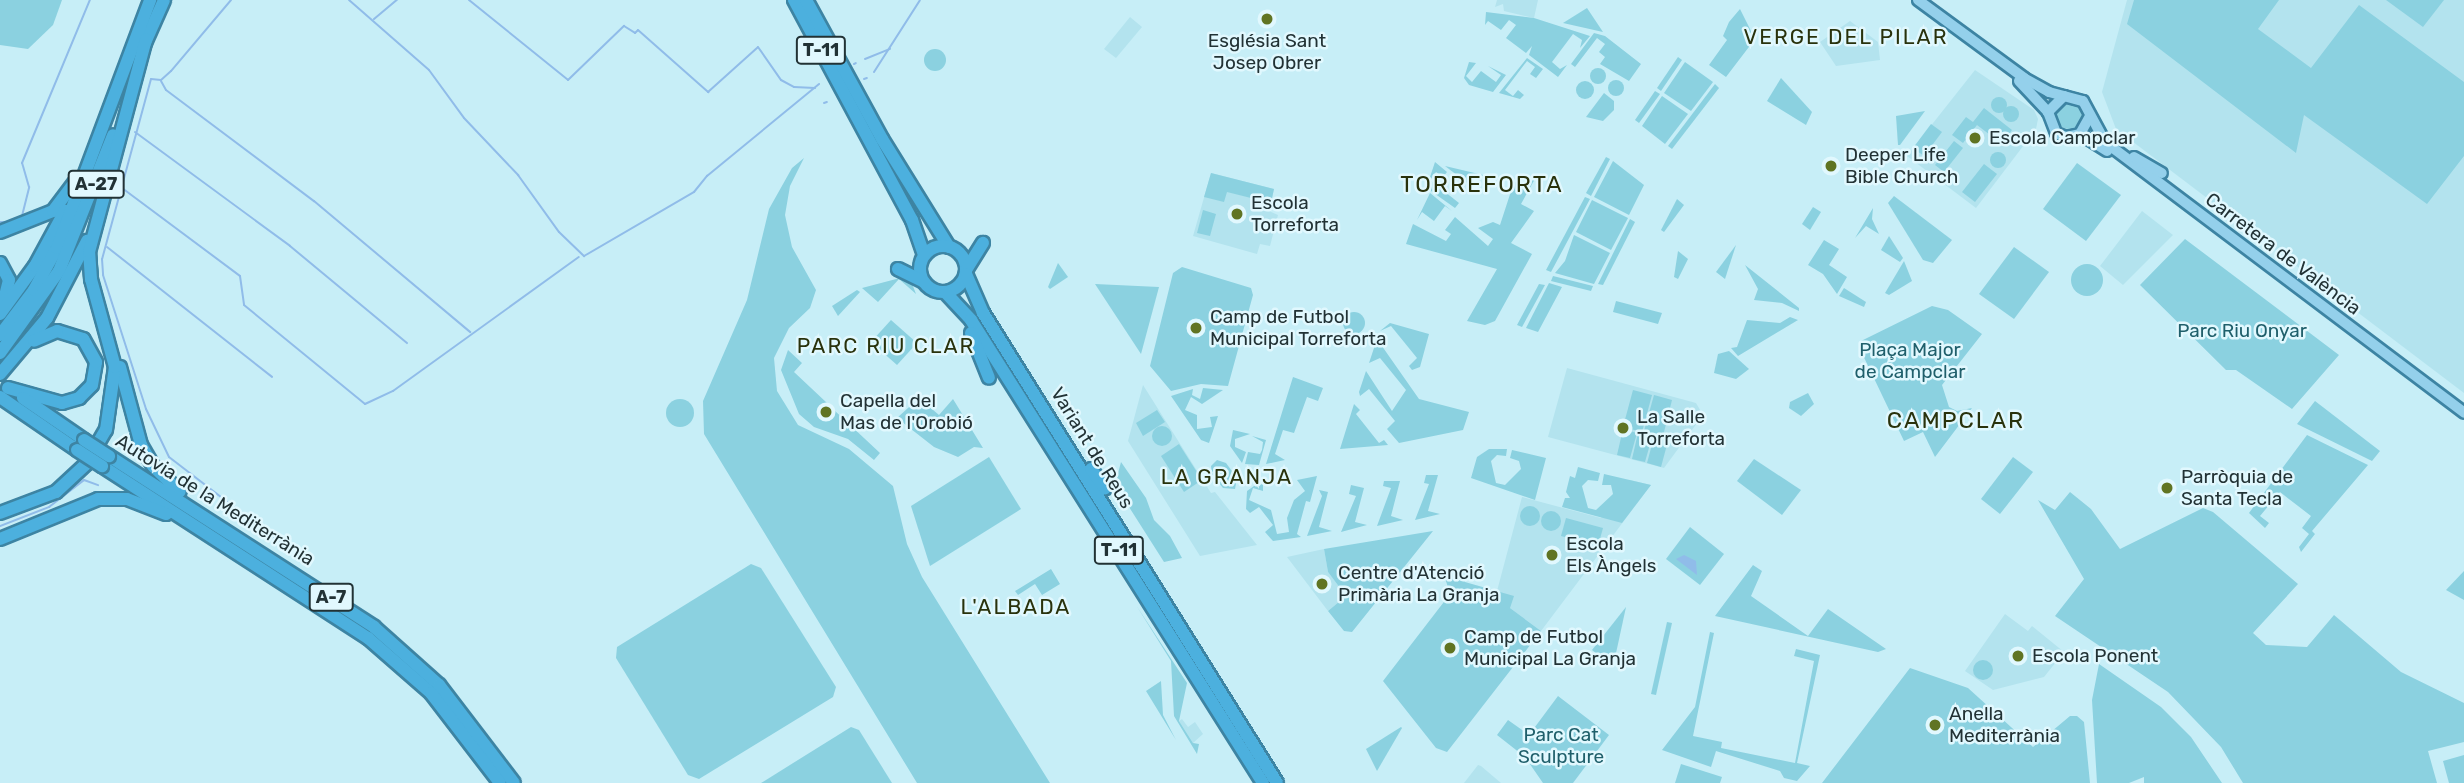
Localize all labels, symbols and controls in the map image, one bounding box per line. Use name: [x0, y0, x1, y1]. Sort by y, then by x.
marker: Església Sant Josep Obrer: [1259, 11, 1275, 27]
district label: VERGE DEL PILAR: [1745, 24, 1947, 50]
place label: Església Sant Josep Obrer: [1208, 30, 1326, 74]
road number: T-11: [795, 36, 847, 64]
place label: Escola Campclar: [1989, 127, 2136, 149]
marker: Escola Campclar: [1967, 130, 1983, 146]
place label: Deeper Life Bible Church: [1845, 144, 1958, 188]
marker: Deeper Life Bible Church: [1823, 158, 1839, 174]
road number: A-27: [66, 169, 126, 198]
district label: TORREFORTA: [1402, 170, 1562, 198]
street label: Carretera de València: [2201, 188, 2365, 320]
place label: Escola Torreforta: [1251, 192, 1339, 236]
marker: Escola Torreforta: [1229, 206, 1245, 222]
place label: Camp de Futbol Municipal Torreforta: [1210, 306, 1387, 350]
marker: Camp de Futbol Municipal Torreforta: [1188, 320, 1204, 336]
park label: Parc Riu Onyar: [2177, 320, 2307, 342]
district label: PARC RIU CLAR: [798, 333, 974, 359]
park label: Plaça Major de Campclar: [1855, 339, 1965, 383]
street label: Variant de Reus: [1046, 383, 1138, 513]
place label: Capella del Mas de l'Orobió: [840, 390, 973, 434]
marker: Capella del Mas de l'Orobió: [818, 404, 834, 420]
place label: La Salle Torreforta: [1637, 406, 1725, 450]
district label: CAMPCLAR: [1888, 406, 2024, 434]
marker: La Salle Torreforta: [1615, 420, 1631, 436]
street label: Autovia de la Mediterrània: [112, 429, 318, 571]
district label: LA GRANJA: [1162, 464, 1292, 490]
place label: Parròquia de Santa Tecla: [2181, 466, 2293, 510]
marker: Parròquia de Santa Tecla: [2159, 480, 2175, 496]
place label: Escola Els Àngels: [1566, 533, 1657, 577]
road number: T-11: [1093, 536, 1145, 564]
marker: Escola Els Àngels: [1544, 547, 1560, 563]
place label: Centre d'Atenció Primària La Granja: [1338, 562, 1500, 606]
marker: Centre d'Atenció Primària La Granja: [1312, 574, 1332, 594]
road number: A-7: [308, 582, 354, 612]
district label: L'ALBADA: [962, 594, 1070, 620]
place label: Camp de Futbol Municipal La Granja: [1464, 626, 1636, 670]
marker: Camp de Futbol Municipal La Granja: [1442, 640, 1458, 656]
place label: Escola Ponent: [2032, 645, 2158, 667]
marker: Escola Ponent: [2010, 648, 2026, 664]
place label: Anella Mediterrània: [1949, 703, 2060, 747]
marker: Anella Mediterrània: [1927, 717, 1943, 733]
park label: Parc Cat Sculpture: [1518, 724, 1604, 768]

